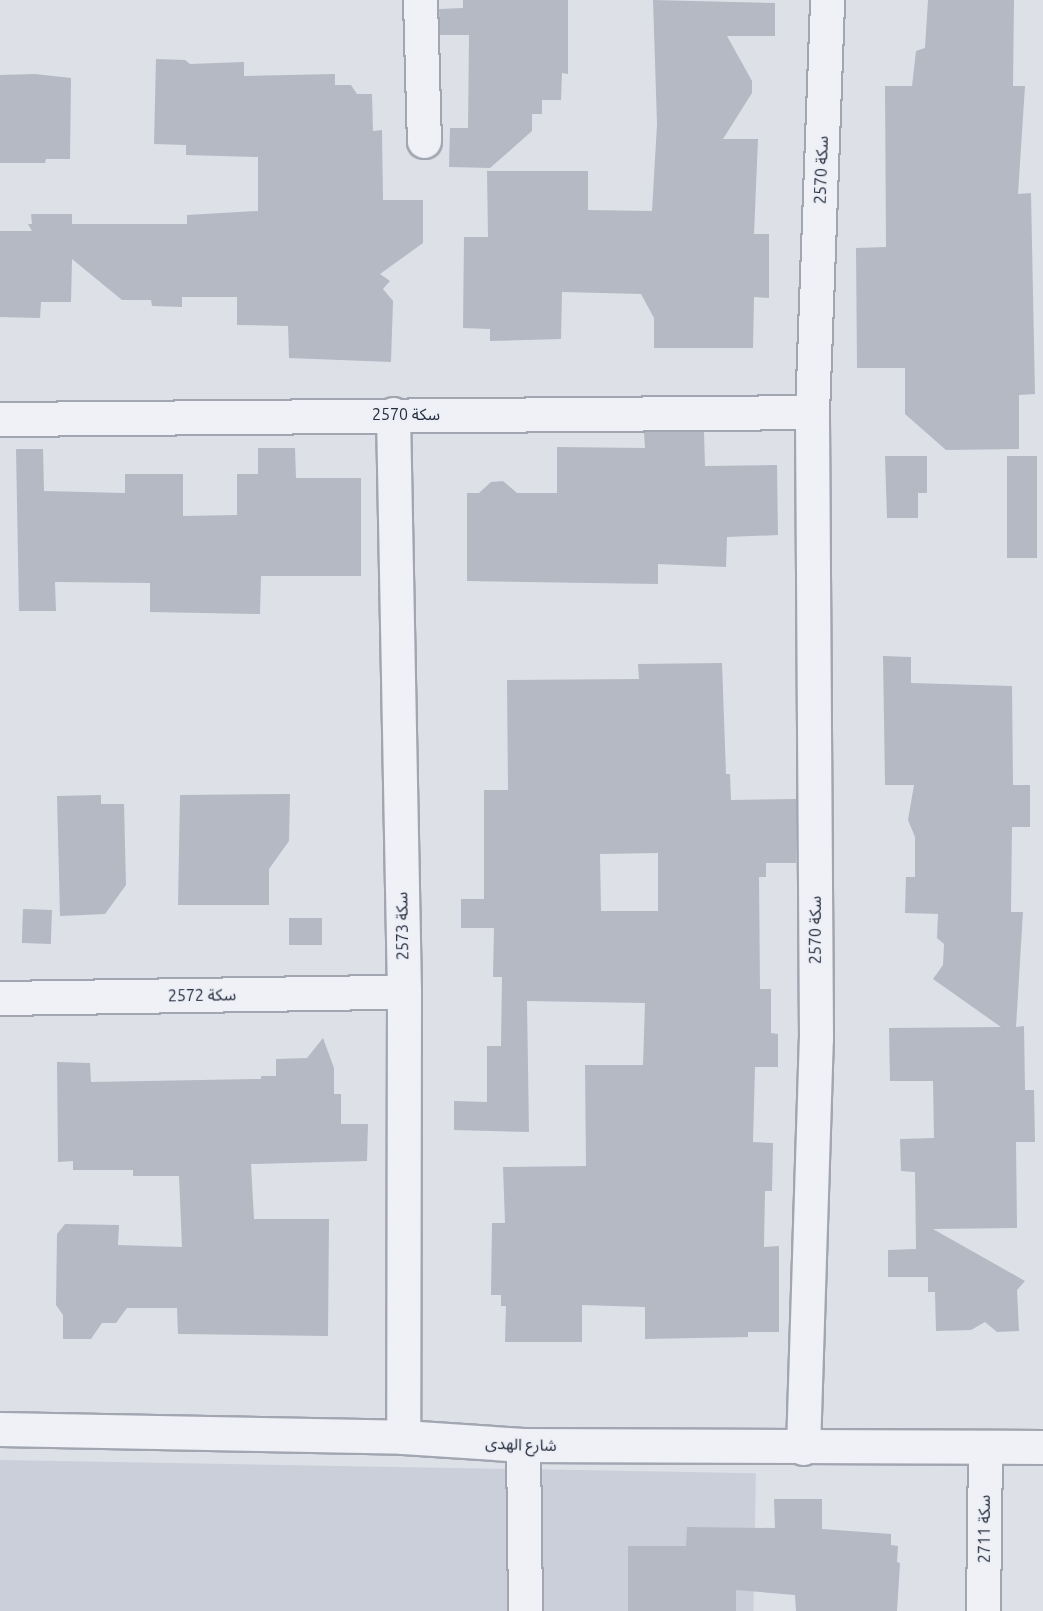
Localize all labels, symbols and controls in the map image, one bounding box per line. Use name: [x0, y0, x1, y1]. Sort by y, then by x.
street label: سكة 2570: [810, 136, 832, 204]
street label: سكة 2570: [372, 404, 440, 424]
street label: سكة 2573: [392, 892, 412, 960]
street label: سكة 2570: [805, 896, 825, 964]
street label: سكة 2572: [168, 985, 236, 1005]
street label: شارع الهدى: [485, 1433, 557, 1455]
street label: سكة 2711: [974, 1495, 994, 1563]

